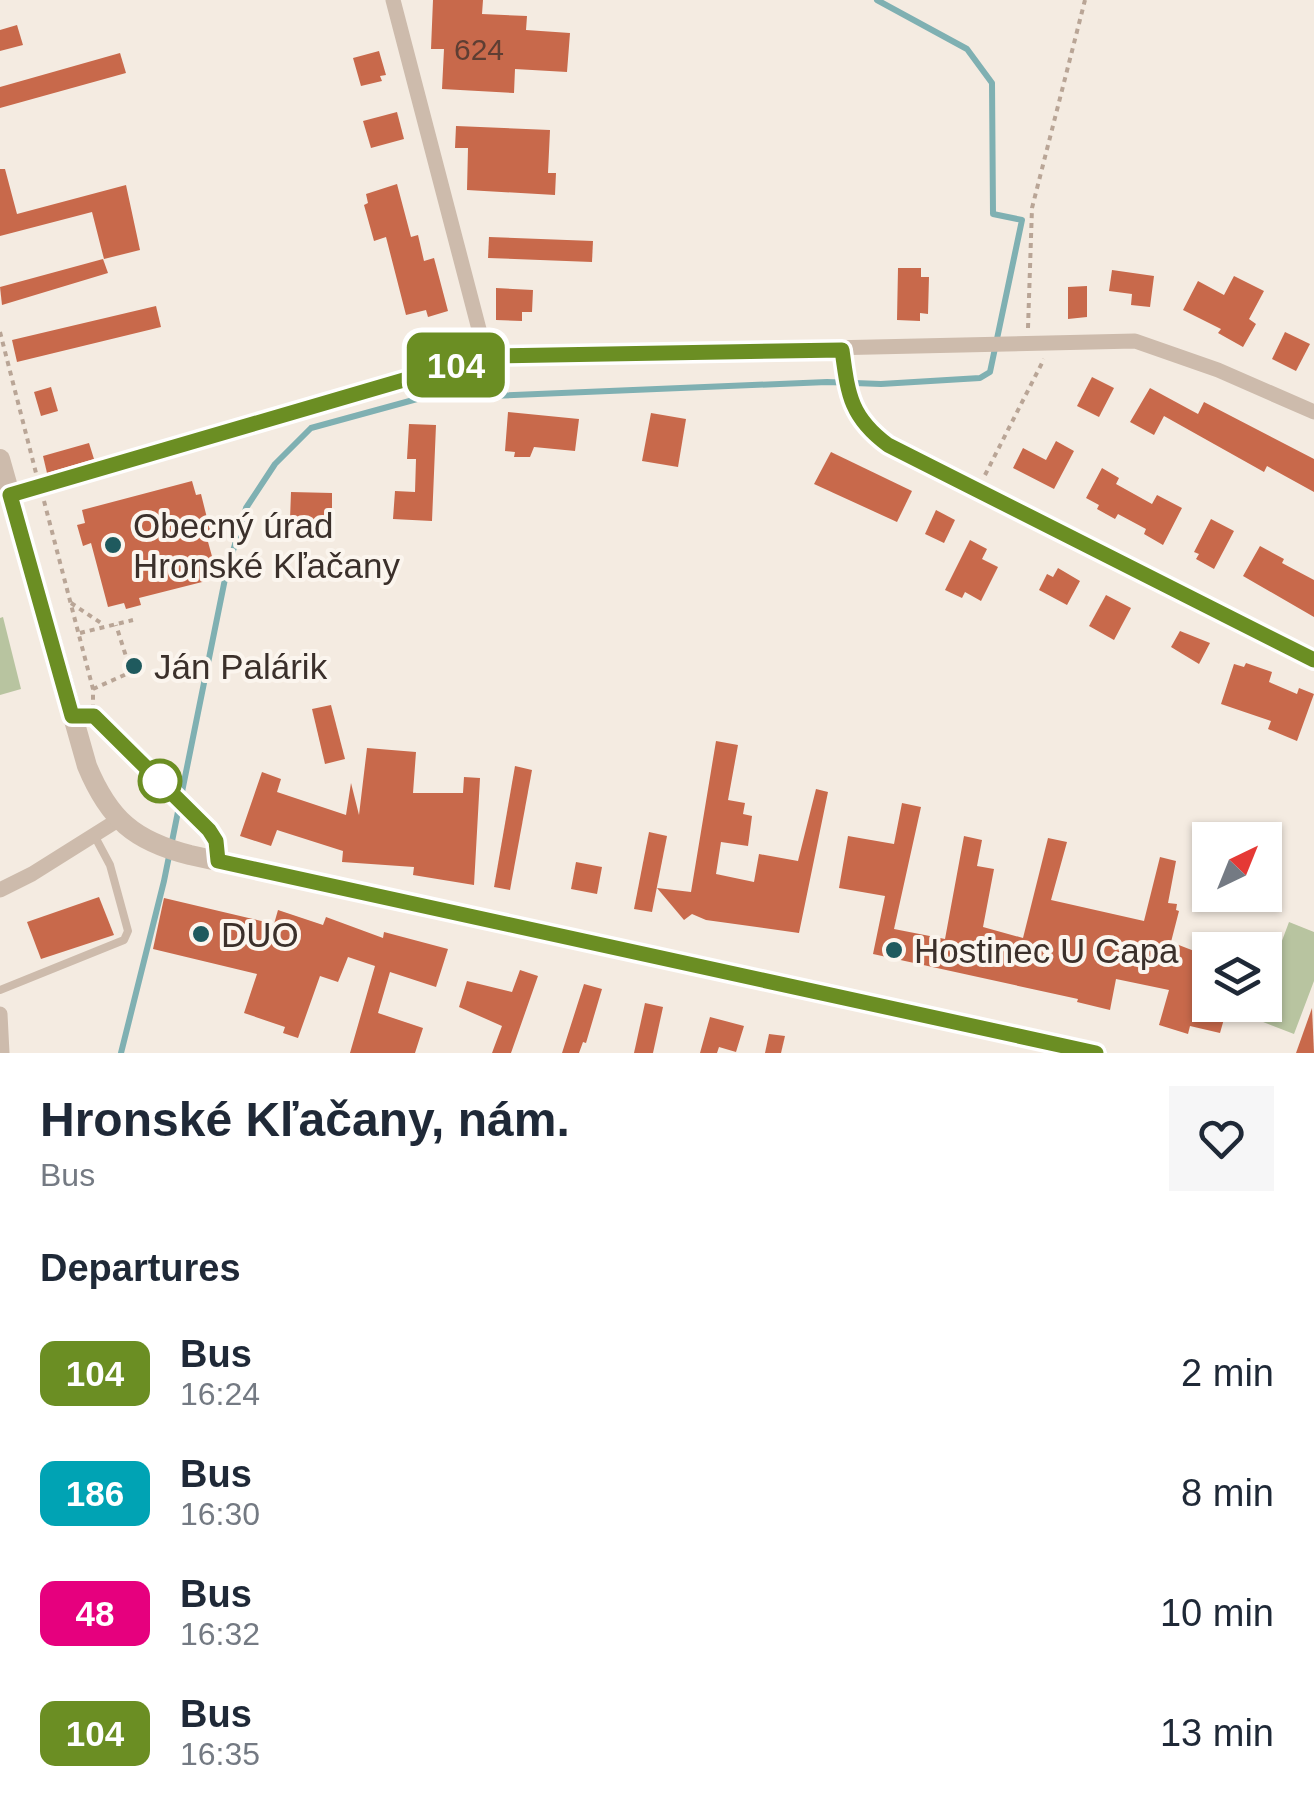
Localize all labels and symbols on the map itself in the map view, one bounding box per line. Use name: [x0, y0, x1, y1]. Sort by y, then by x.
house number: 624: [454, 33, 504, 66]
line badge: 104: [398, 332, 514, 398]
place label: Obecný úrad Hronské Kľačany: [133, 506, 400, 585]
marker: Obecný úrad Hronské Kľačany: [102, 534, 124, 556]
place label: Ján Palárik: [154, 647, 328, 686]
marker: Ján Palárik: [123, 655, 145, 677]
unlabelled marker: [139, 760, 181, 802]
north arrow: [1192, 822, 1282, 912]
place label: DUO: [221, 915, 299, 954]
marker: DUO: [190, 923, 212, 945]
place label: Hostinec U Capa: [914, 931, 1179, 970]
marker: Hostinec U Capa: [883, 939, 905, 961]

